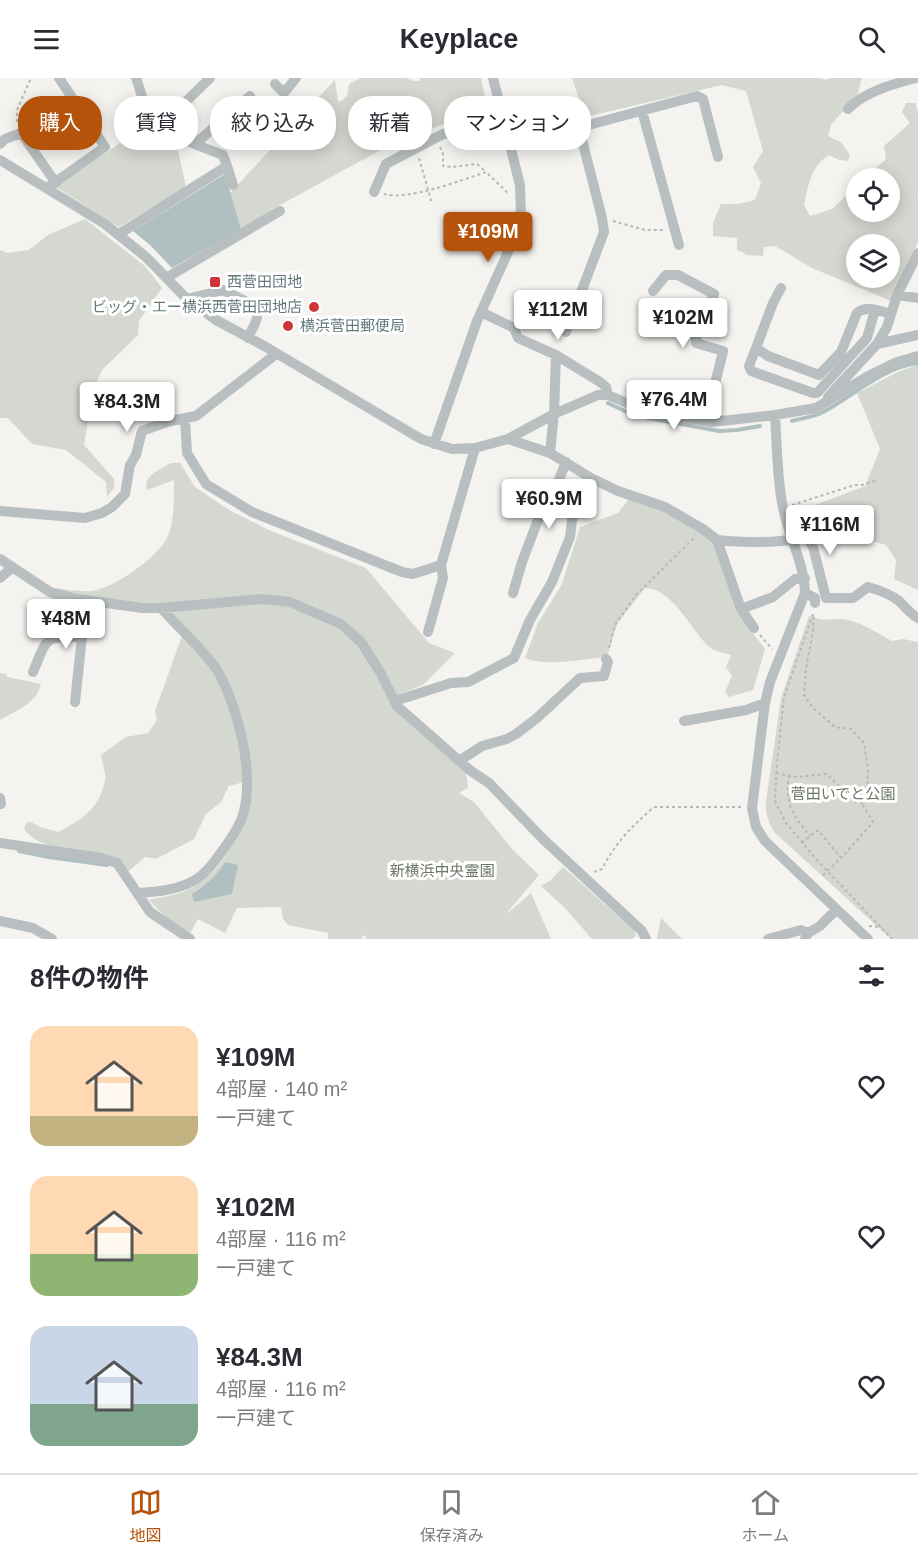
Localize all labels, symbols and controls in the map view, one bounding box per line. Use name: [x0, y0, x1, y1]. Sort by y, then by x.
icon: menu: [30, 23, 63, 56]
icon: search: [855, 23, 888, 56]
text: Keyplace: [400, 24, 518, 54]
chip: 購入: [18, 96, 102, 150]
chip: 賃貸: [114, 96, 198, 150]
chip: 絞り込み: [210, 96, 336, 150]
chip: 新着: [348, 96, 432, 150]
chip: マンション: [444, 96, 591, 150]
map controls: [846, 168, 900, 288]
button: locate: [846, 168, 900, 222]
pin: ¥109M: [446, 212, 530, 263]
text: ¥109M: [457, 220, 519, 242]
button: layers: [846, 234, 900, 288]
place label: 西菅田団地: [227, 273, 302, 290]
marker: 西菅田団地: [208, 275, 222, 289]
pin: ¥112M: [516, 290, 600, 341]
place label: ビッグ・エー横浜西菅田団地店: [92, 298, 302, 315]
text: ¥112M: [528, 298, 588, 320]
pin: ¥102M: [641, 298, 725, 349]
marker: ビッグ・エー横浜西菅田団地店: [307, 300, 321, 314]
text: ¥102M: [652, 306, 714, 328]
place label: 横浜菅田郵便局: [300, 317, 405, 334]
marker: 横浜菅田郵便局: [281, 319, 295, 333]
pin: ¥76.4M: [625, 380, 723, 431]
pin: ¥84.3M: [78, 382, 176, 433]
text: ¥76.4M: [641, 388, 707, 410]
text: ¥84.3M: [94, 390, 160, 412]
pin: ¥60.9M: [500, 479, 598, 530]
text: ¥60.9M: [516, 487, 582, 509]
pin: ¥116M: [788, 505, 872, 556]
text: ¥116M: [800, 513, 860, 535]
pin: ¥48M: [30, 599, 102, 650]
text: ¥48M: [41, 607, 91, 629]
park label: 菅田いでと公園: [791, 785, 895, 802]
park label: 新横浜中央霊園: [389, 862, 495, 879]
icon: filters: [855, 959, 888, 992]
text: 8件の物件: [30, 963, 148, 993]
text: ¥109M: [216, 1042, 296, 1072]
icon: home: [78, 1050, 150, 1122]
icon: heart: [855, 1070, 888, 1103]
text: 4部屋 · 140 m²: [216, 1078, 347, 1100]
text: 一戸建て: [216, 1107, 296, 1129]
text: ¥102M: [216, 1192, 296, 1222]
icon: home: [78, 1200, 150, 1272]
icon: heart: [855, 1220, 888, 1253]
text: 4部屋 · 116 m²: [216, 1228, 346, 1250]
text: 一戸建て: [216, 1257, 296, 1279]
text: ¥84.3M: [216, 1342, 303, 1372]
icon: home: [78, 1350, 150, 1422]
icon: heart: [855, 1370, 888, 1403]
text: 4部屋 · 116 m²: [216, 1378, 346, 1400]
text: 一戸建て: [216, 1407, 296, 1429]
tab: 地図: [129, 1486, 162, 1546]
tab: 保存済み: [420, 1486, 484, 1546]
tab: ホーム: [742, 1486, 789, 1546]

